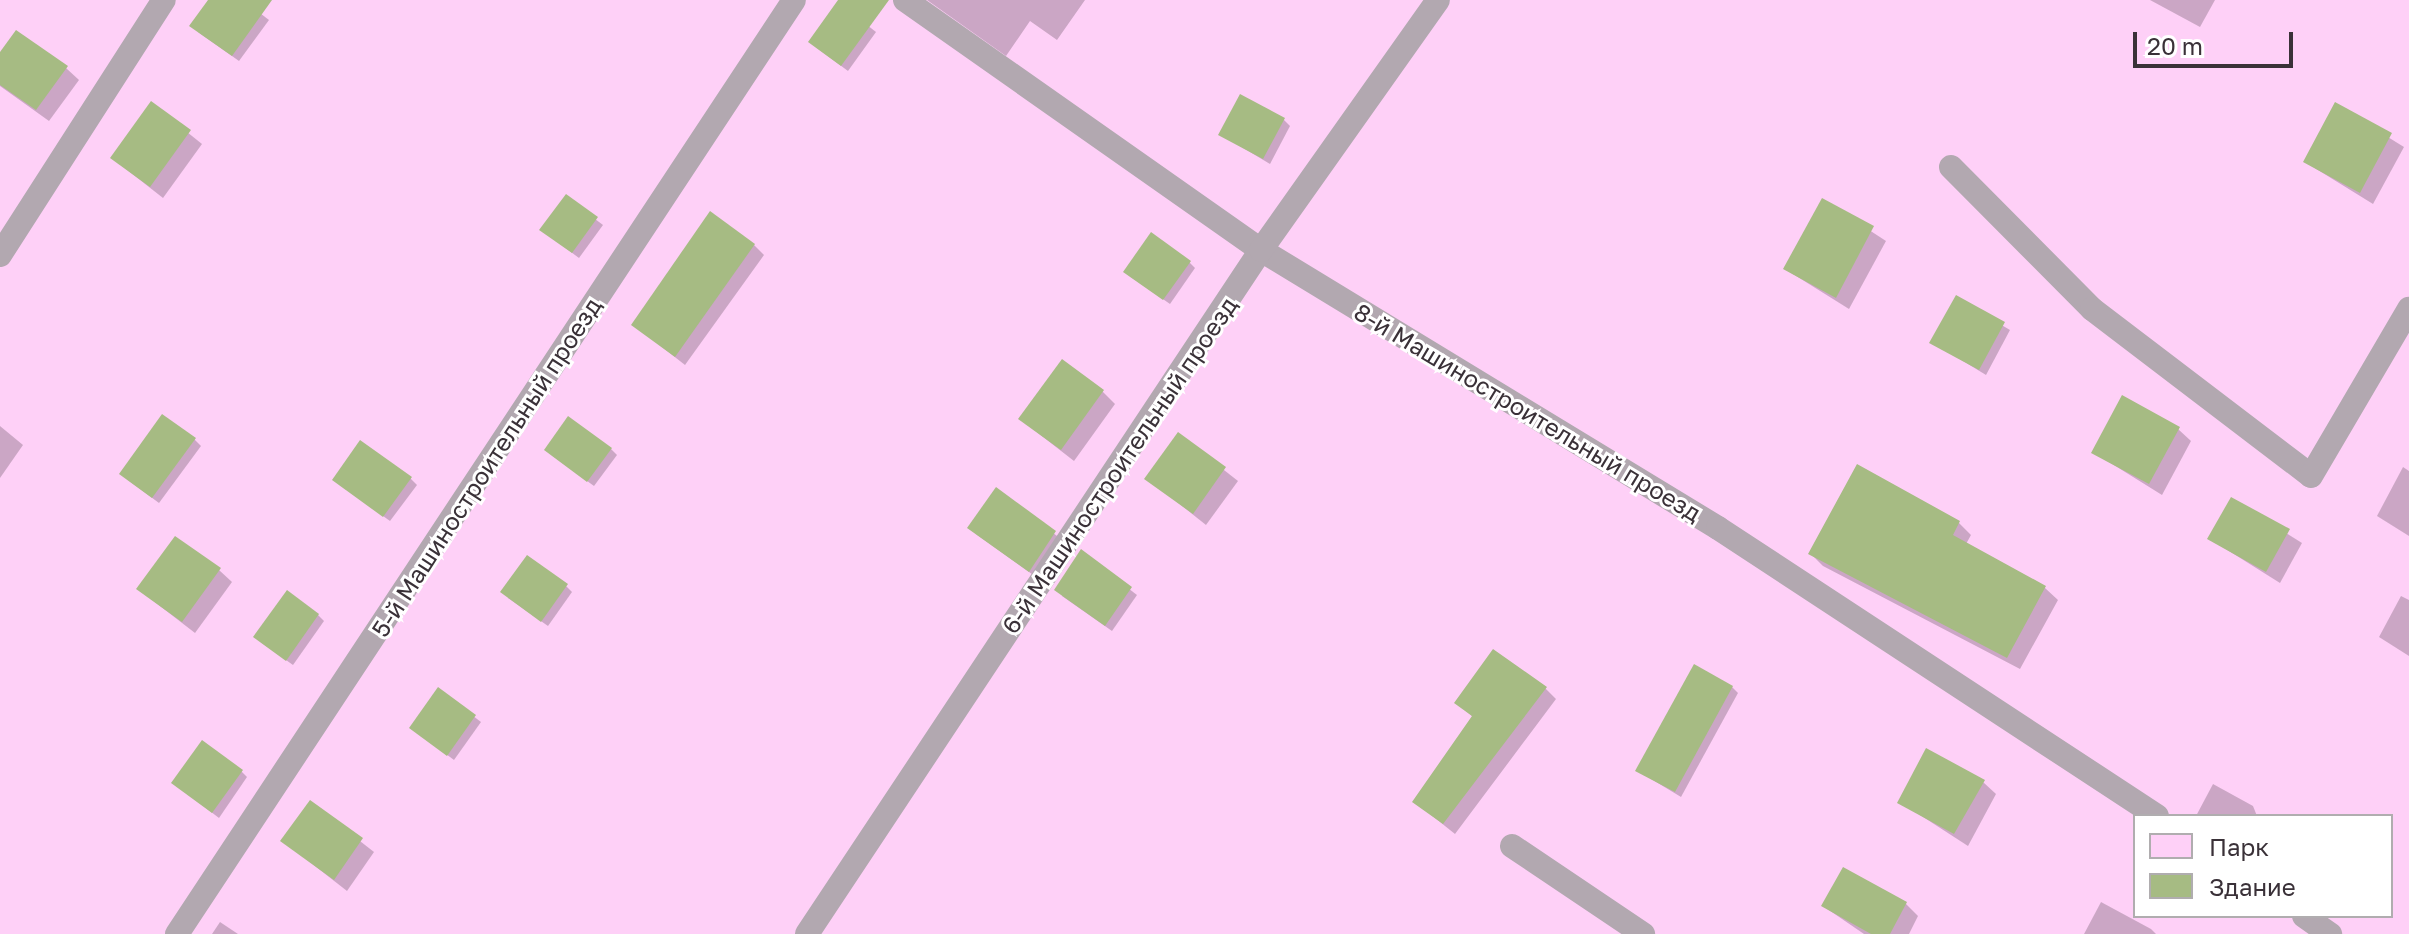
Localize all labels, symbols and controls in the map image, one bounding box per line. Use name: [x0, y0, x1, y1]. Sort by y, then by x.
scale bar: [2137, 16, 2297, 66]
text: 20 m: [2147, 31, 2203, 60]
street label: 6-й Машиностроительный проезд: [995, 291, 1243, 639]
street label: 5-й Машиностроительный проезд: [365, 292, 607, 642]
street label: 8-й Машиностроительный проезд: [1349, 297, 1707, 527]
legend: [2133, 814, 2393, 918]
text: Парк: [2209, 832, 2269, 861]
text: Здание: [2209, 872, 2296, 901]

